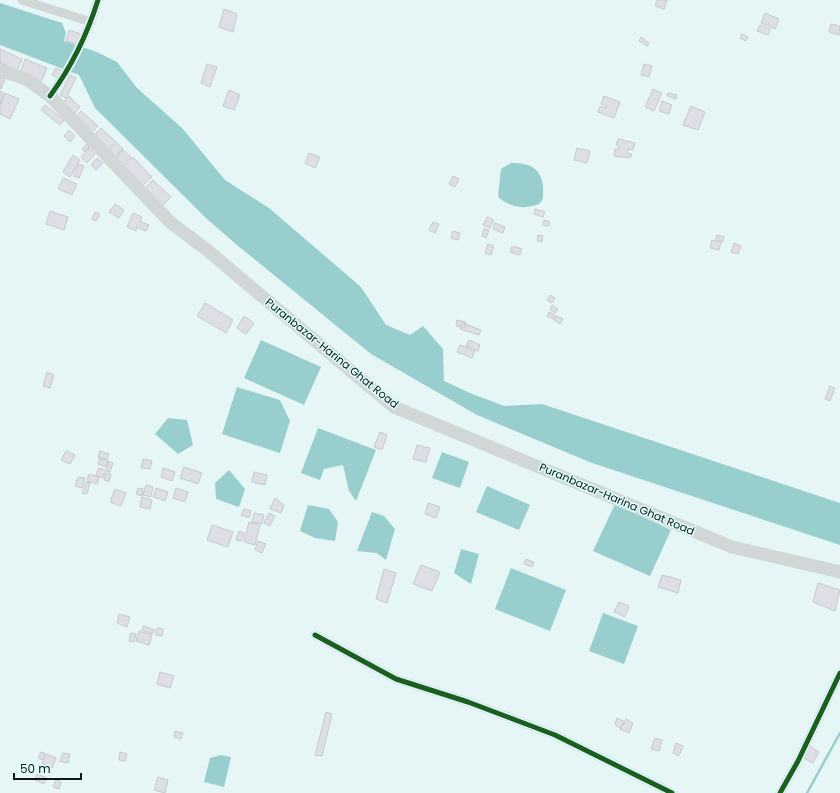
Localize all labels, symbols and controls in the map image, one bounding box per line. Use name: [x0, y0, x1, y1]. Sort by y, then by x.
street label: Puranbazar-Harina Ghat Road: [262, 294, 402, 412]
street label: Puranbazar-Harina Ghat Road: [537, 459, 697, 539]
scale bar: [14, 755, 81, 781]
text: 50 m: [20, 760, 51, 777]

